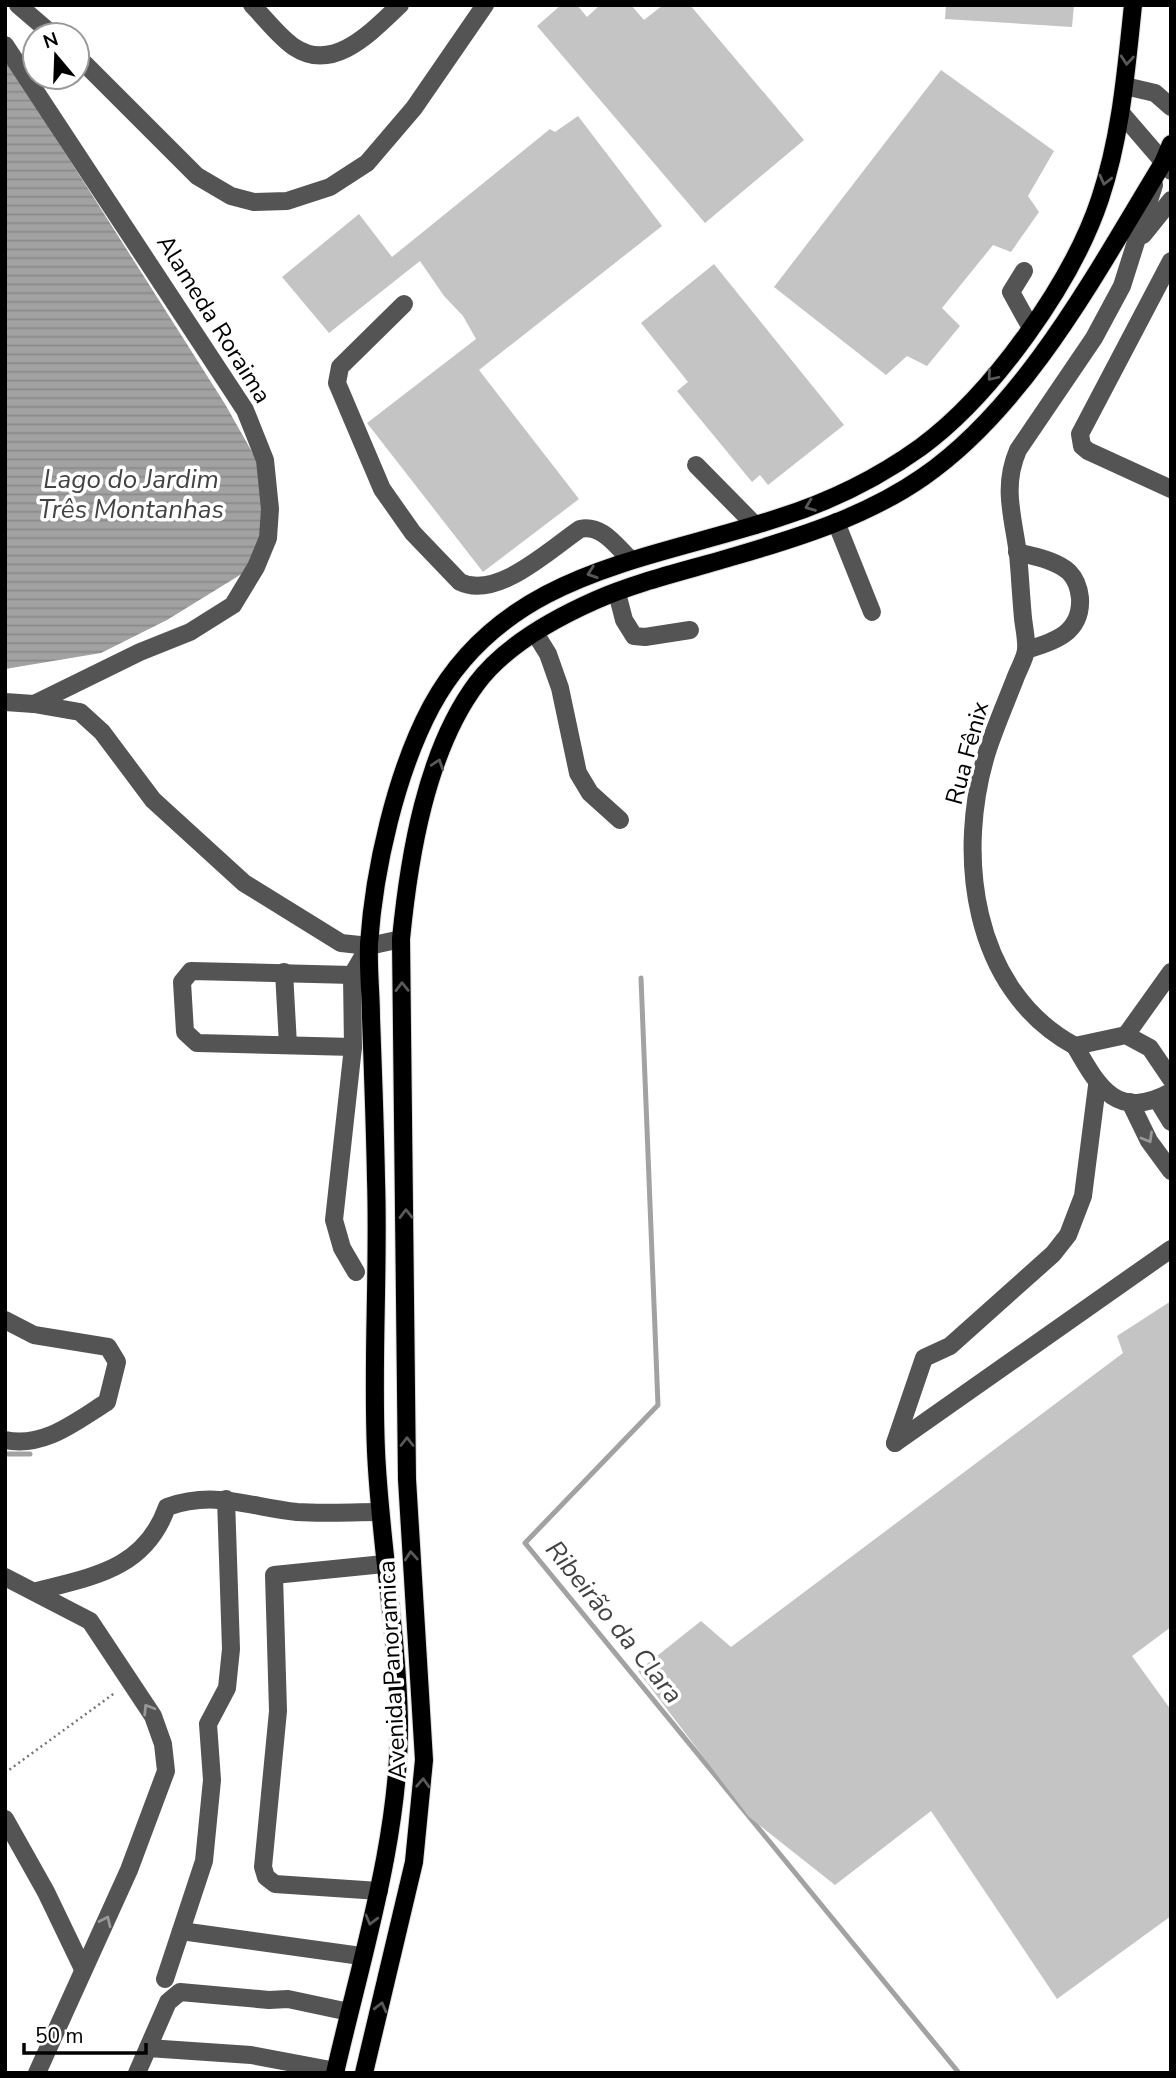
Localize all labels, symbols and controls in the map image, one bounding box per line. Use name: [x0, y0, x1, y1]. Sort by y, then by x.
north arrow: [21, 21, 91, 91]
text: N: [40, 26, 62, 55]
one-way arrow: [1120, 54, 1135, 66]
one-way arrow: [1099, 174, 1113, 186]
street label: Alameda Roraima: [149, 229, 279, 409]
one-way arrow: [988, 367, 1000, 380]
water label: Lago do Jardim Três Montanhas: [38, 462, 224, 527]
one-way arrow: [804, 498, 816, 512]
one-way arrow: [587, 565, 599, 579]
street label: Rua Fênix: [938, 697, 996, 808]
one-way arrow: [429, 758, 444, 770]
one-way arrow: [394, 981, 409, 992]
one-way arrow: [1140, 1131, 1153, 1143]
one-way arrow: [398, 1208, 413, 1219]
one-way arrow: [399, 1436, 415, 1446]
water label: Ribeirão da Clara: [537, 1533, 691, 1711]
one-way arrow: [404, 1551, 419, 1562]
street label: Avenida Panoramica: [370, 1560, 414, 1780]
one-way arrow: [143, 1704, 156, 1717]
one-way arrow: [415, 1778, 430, 1789]
one-way arrow: [365, 1914, 379, 1926]
one-way arrow: [97, 1916, 111, 1928]
one-way arrow: [373, 2001, 387, 2013]
scale bar: [24, 2011, 147, 2056]
text: 50 m: [35, 2022, 84, 2050]

